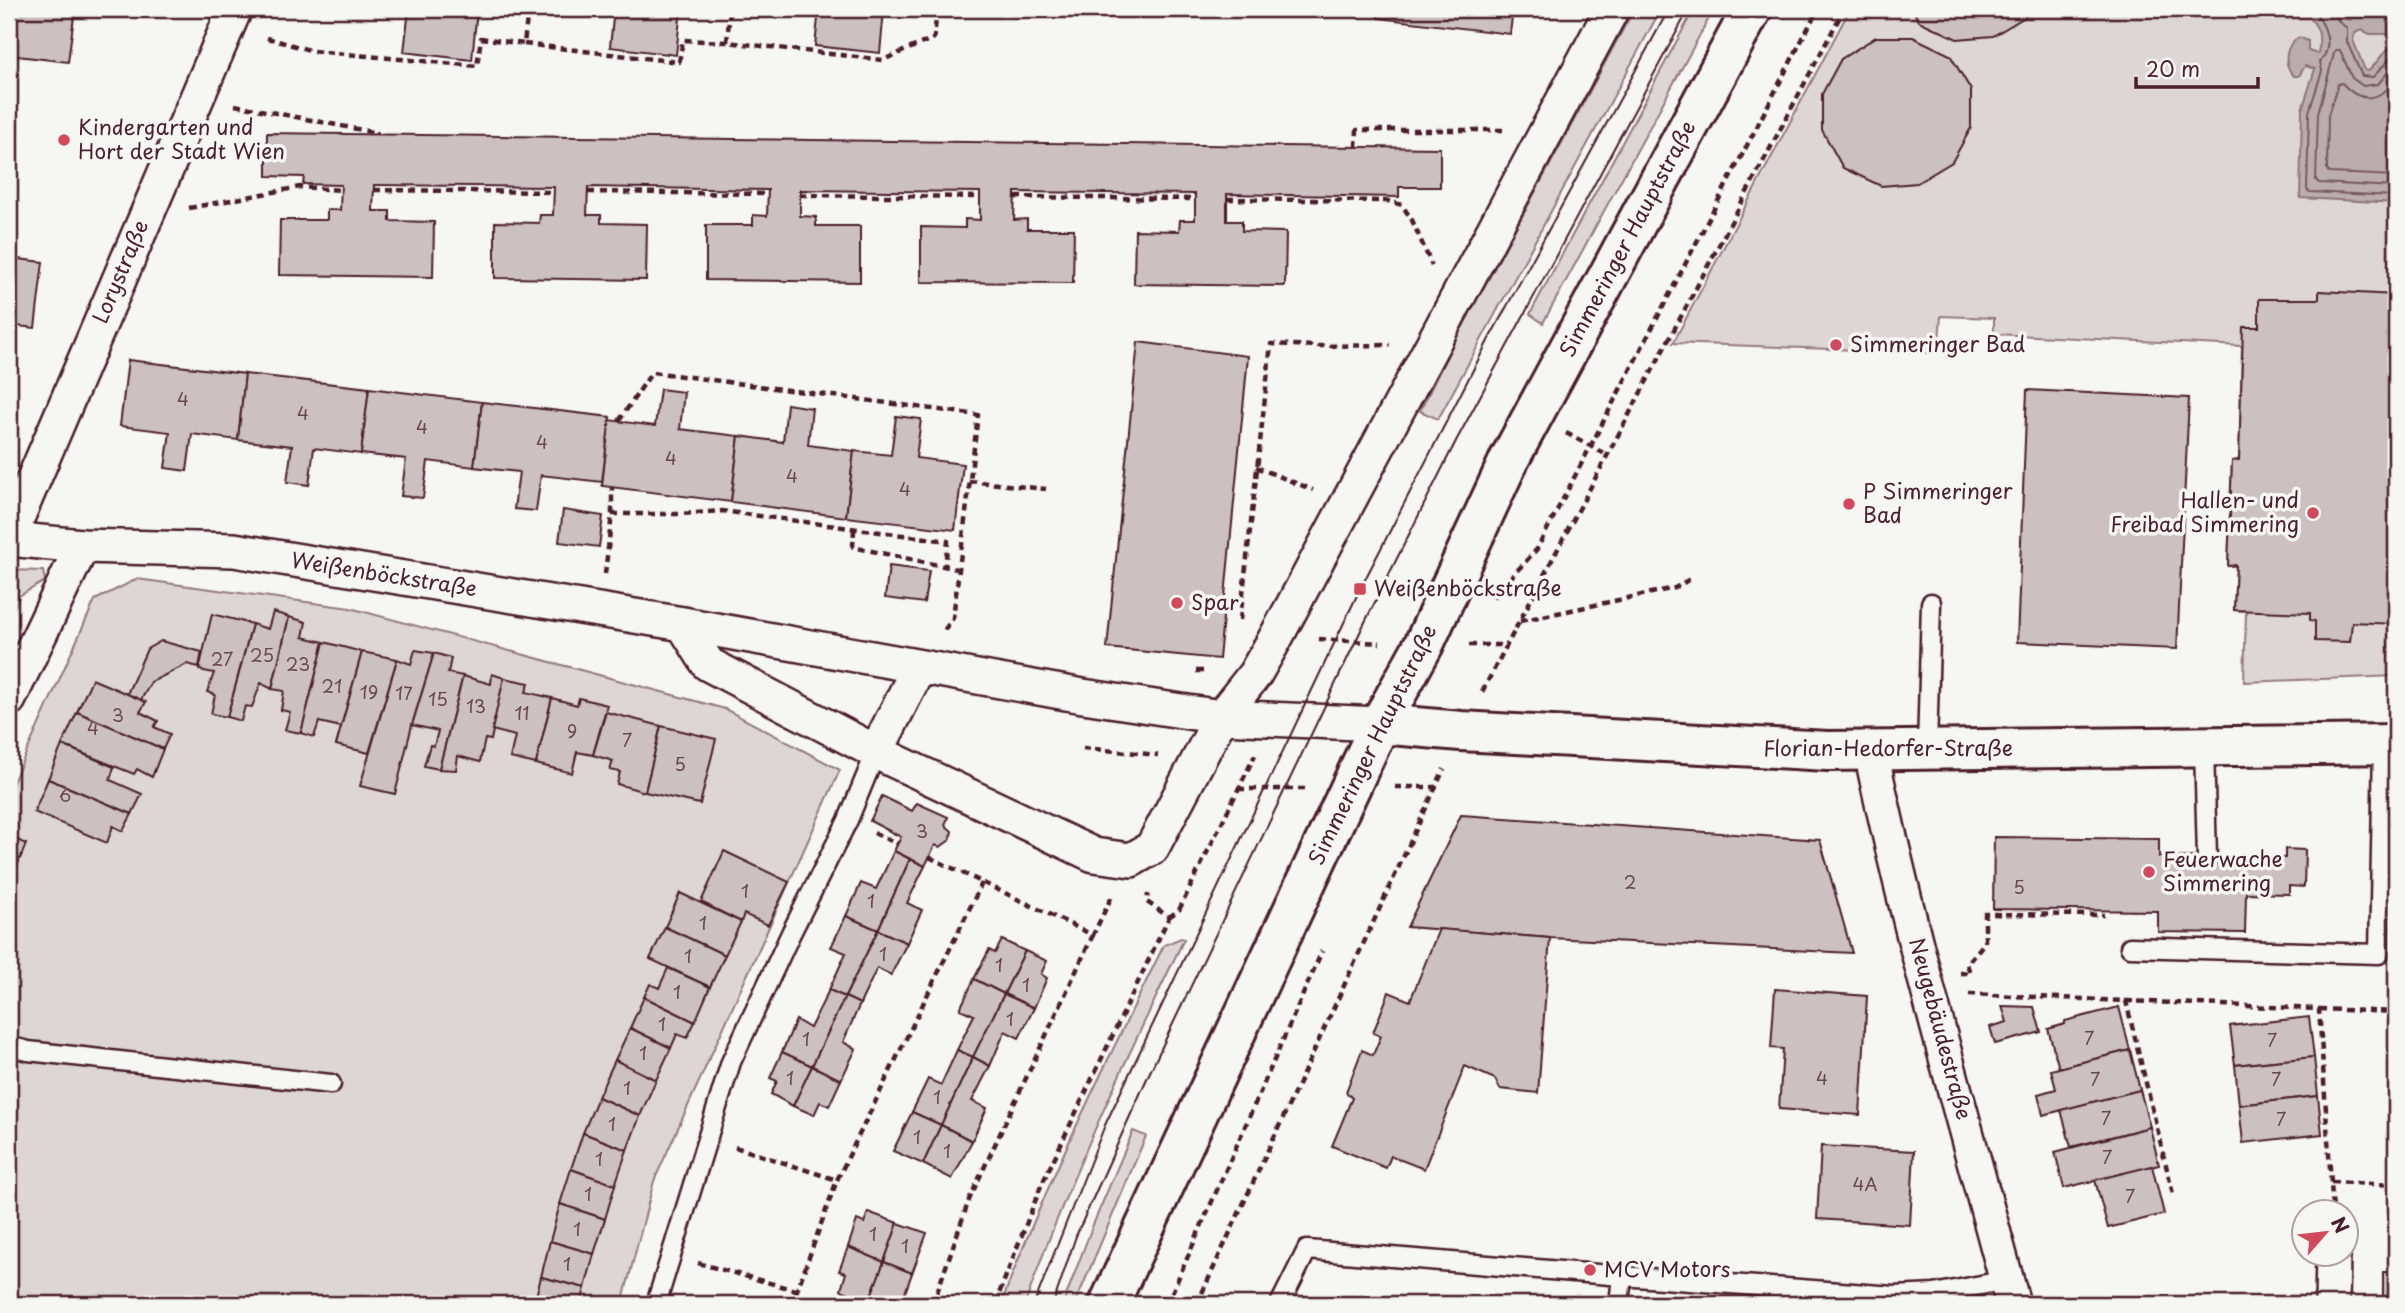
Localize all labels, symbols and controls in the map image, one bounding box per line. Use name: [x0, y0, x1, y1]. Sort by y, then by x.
scale bar: [2136, 46, 2258, 90]
text: 20 m: [2146, 52, 2200, 84]
place label: Kindergarten und Hort der Stadt Wien: [78, 110, 285, 166]
street label: Simmeringer Hauptstraße: [1550, 114, 1702, 362]
marker: Kindergarten und Hort der Stadt Wien: [56, 132, 72, 148]
street label: Lorystraße: [83, 215, 155, 328]
place label: Simmeringer Bad: [1850, 327, 2025, 359]
marker: Simmeringer Bad: [1828, 337, 1844, 353]
house number: 4: [177, 385, 189, 412]
house number: 4: [297, 399, 309, 426]
house number: 4: [416, 413, 428, 440]
house number: 4: [536, 428, 548, 455]
house number: 4: [665, 444, 677, 471]
house number: 4: [786, 462, 798, 489]
place label: P Simmeringer Bad: [1863, 474, 2013, 530]
house number: 4: [899, 475, 911, 502]
place label: Hallen- und Freibad Simmering: [2110, 483, 2299, 539]
marker: P Simmeringer Bad: [1841, 496, 1857, 512]
marker: Hallen- und Freibad Simmering: [2305, 505, 2321, 521]
street label: Weißenböckstraße: [289, 543, 479, 603]
place label: Weißenböckstraße: [1374, 571, 1562, 603]
marker: Weißenböckstraße: [1352, 581, 1368, 597]
place label: Spar: [1191, 585, 1239, 617]
marker: Spar: [1169, 595, 1185, 611]
street label: Simmeringer Hauptstraße: [1299, 619, 1443, 870]
house number: 25: [250, 641, 274, 668]
house number: 27: [211, 645, 233, 672]
house number: 23: [286, 650, 310, 677]
house number: 21: [322, 672, 342, 699]
house number: 19: [360, 678, 378, 705]
house number: 17: [395, 679, 413, 706]
house number: 15: [428, 685, 448, 712]
house number: 13: [466, 692, 486, 719]
house number: 11: [514, 699, 530, 726]
house number: 3: [112, 701, 124, 728]
house number: 4: [87, 714, 99, 741]
house number: 9: [567, 717, 577, 744]
house number: 7: [622, 726, 632, 753]
street label: Florian-Hedorfer-Straße: [1763, 731, 2013, 763]
house number: 5: [674, 750, 686, 777]
house number: 6: [59, 781, 71, 808]
house number: 3: [916, 817, 928, 844]
place label: Feuerwache Simmering: [2163, 842, 2283, 898]
marker: Feuerwache Simmering: [2141, 864, 2157, 880]
house number: 2: [1624, 868, 1636, 895]
house number: 5: [2013, 873, 2025, 900]
house number: 1: [741, 877, 749, 904]
house number: 1: [867, 887, 875, 914]
house number: 1: [699, 909, 707, 936]
street label: Neugebäudestraße: [1902, 934, 1982, 1123]
house number: 1: [879, 940, 887, 967]
house number: 1: [684, 942, 692, 969]
house number: 1: [995, 951, 1003, 978]
house number: 1: [1022, 971, 1030, 998]
house number: 1: [673, 978, 681, 1005]
house number: 1: [1006, 1005, 1014, 1032]
house number: 1: [658, 1010, 666, 1037]
house number: 7: [2084, 1024, 2094, 1051]
house number: 1: [802, 1025, 810, 1052]
house number: 7: [2267, 1026, 2277, 1053]
house number: 1: [639, 1039, 647, 1066]
house number: 1: [786, 1064, 794, 1091]
house number: 4: [1816, 1064, 1828, 1091]
house number: 7: [2090, 1065, 2100, 1092]
house number: 7: [2271, 1065, 2281, 1092]
house number: 1: [623, 1074, 631, 1101]
house number: 1: [933, 1083, 941, 1110]
house number: 7: [2101, 1104, 2111, 1131]
house number: 7: [2276, 1105, 2286, 1132]
house number: 1: [608, 1110, 616, 1137]
house number: 1: [913, 1123, 921, 1150]
house number: 1: [943, 1137, 951, 1164]
house number: 7: [2102, 1143, 2112, 1170]
house number: 1: [595, 1145, 603, 1172]
house number: 4A: [1853, 1170, 1877, 1197]
house number: 1: [584, 1180, 592, 1207]
house number: 7: [2125, 1182, 2135, 1209]
north arrow: [2290, 1198, 2360, 1268]
text: N: [2325, 1211, 2357, 1238]
house number: 1: [573, 1215, 581, 1242]
house number: 1: [869, 1220, 877, 1247]
house number: 1: [901, 1232, 909, 1259]
house number: 1: [563, 1250, 571, 1277]
place label: MCV Motors: [1604, 1252, 1730, 1284]
marker: MCV Motors: [1582, 1262, 1598, 1278]

